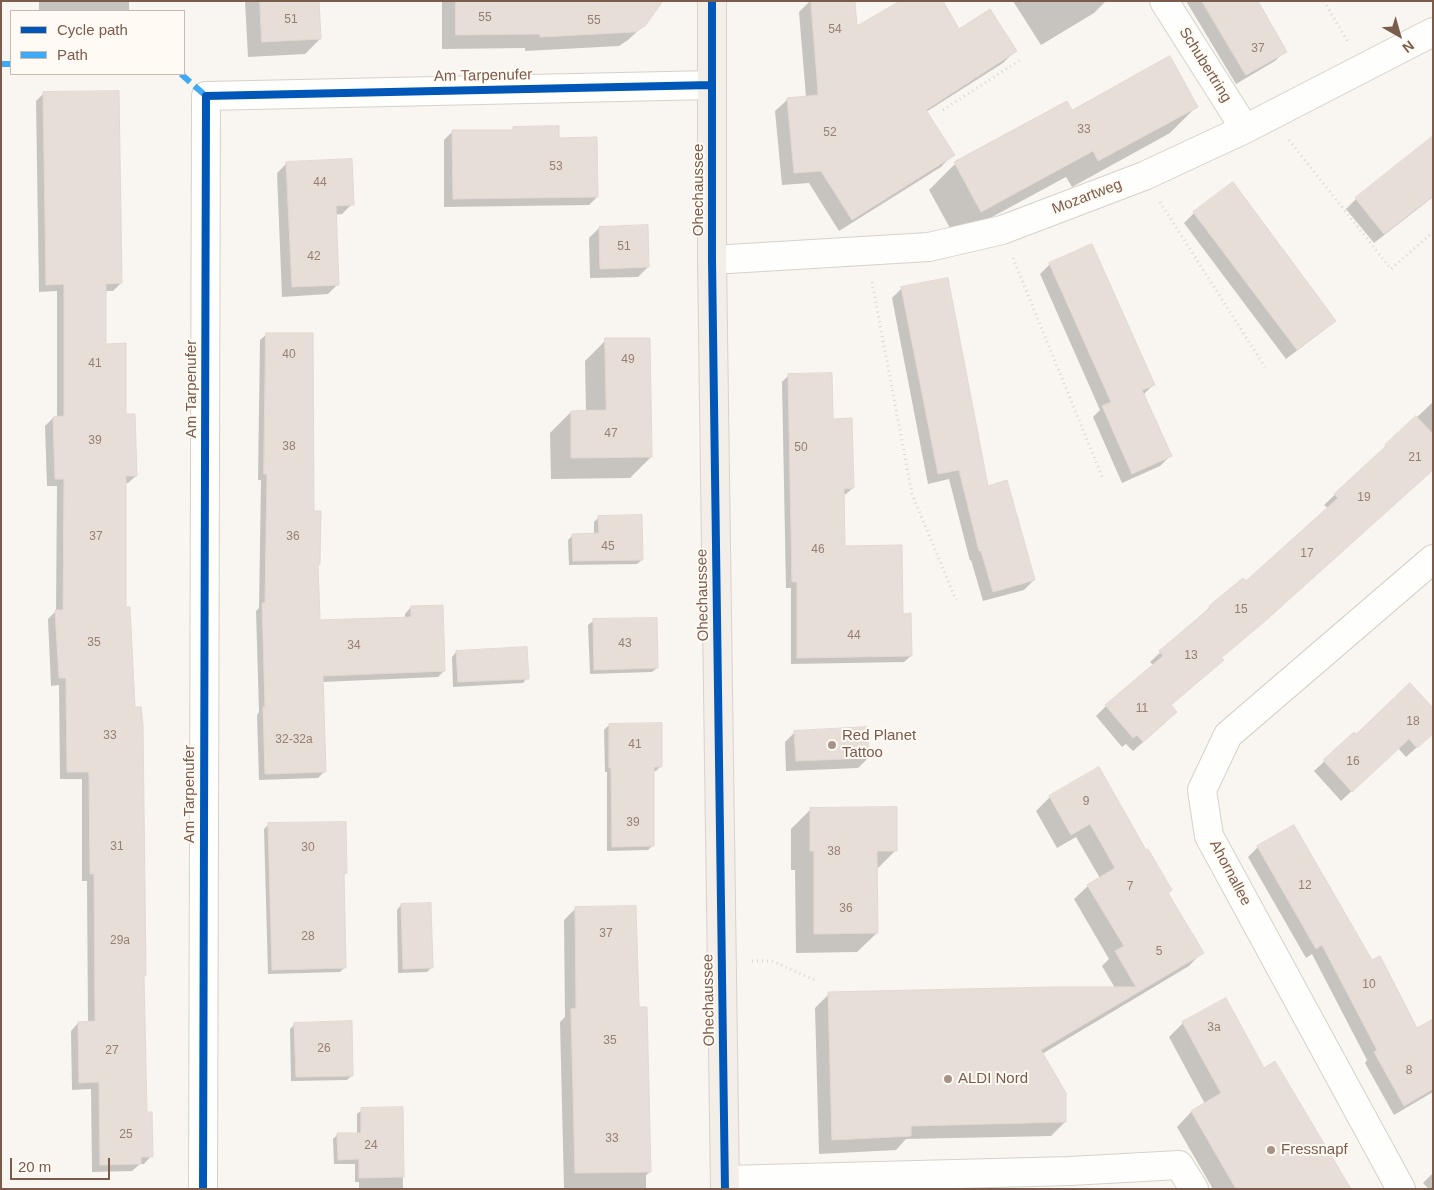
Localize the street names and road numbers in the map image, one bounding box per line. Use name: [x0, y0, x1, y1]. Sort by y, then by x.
street label: Schubertring: [1175, 24, 1235, 106]
street label: Am Tarpenufer: [434, 66, 532, 86]
street label: Ohechaussee: [690, 144, 708, 236]
street label: Mozartweg: [1050, 175, 1124, 219]
street label: Am Tarpenufer: [183, 340, 201, 438]
street label: Ohechaussee: [693, 549, 713, 641]
street label: Am Tarpenufer: [181, 745, 199, 843]
street label: Ahornallee: [1205, 837, 1255, 909]
street label: Ohechaussee: [699, 954, 719, 1046]

